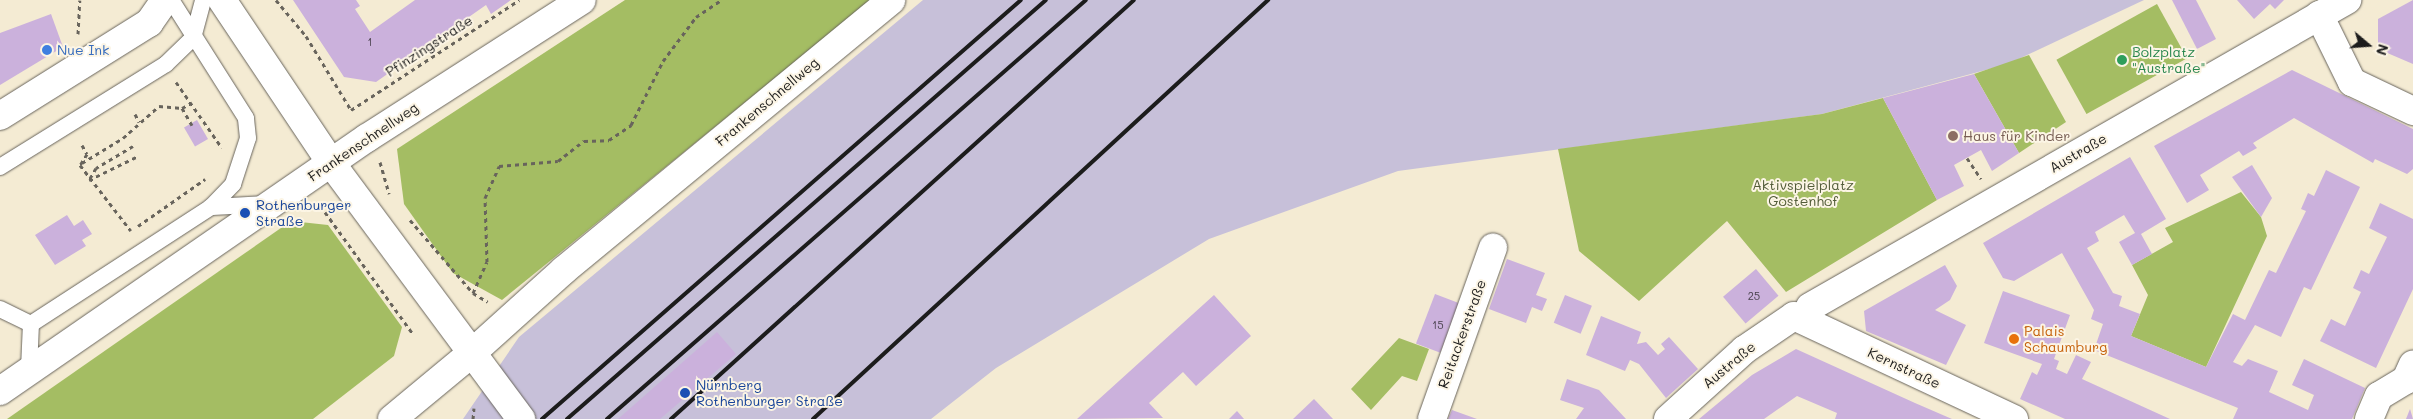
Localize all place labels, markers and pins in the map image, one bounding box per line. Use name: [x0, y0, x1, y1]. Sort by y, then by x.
place label: Nue Ink: [57, 42, 109, 58]
marker: Nue Ink: [41, 44, 53, 56]
place label: Bolzplatz "Austraße": [2132, 44, 2205, 76]
marker: Bolzplatz "Austraße": [2116, 54, 2128, 66]
place label: Haus für Kinder: [1963, 128, 2070, 144]
marker: Haus für Kinder: [1947, 130, 1959, 142]
place label: Rothenburger Straße: [256, 197, 351, 230]
marker: Rothenburger Straße: [238, 206, 252, 220]
place label: Palais Schaumburg: [2024, 323, 2107, 356]
marker: Palais Schaumburg: [2008, 333, 2020, 345]
place label: Nürnberg Rothenburger Straße: [696, 377, 843, 410]
marker: Nürnberg Rothenburger Straße: [678, 386, 692, 400]

